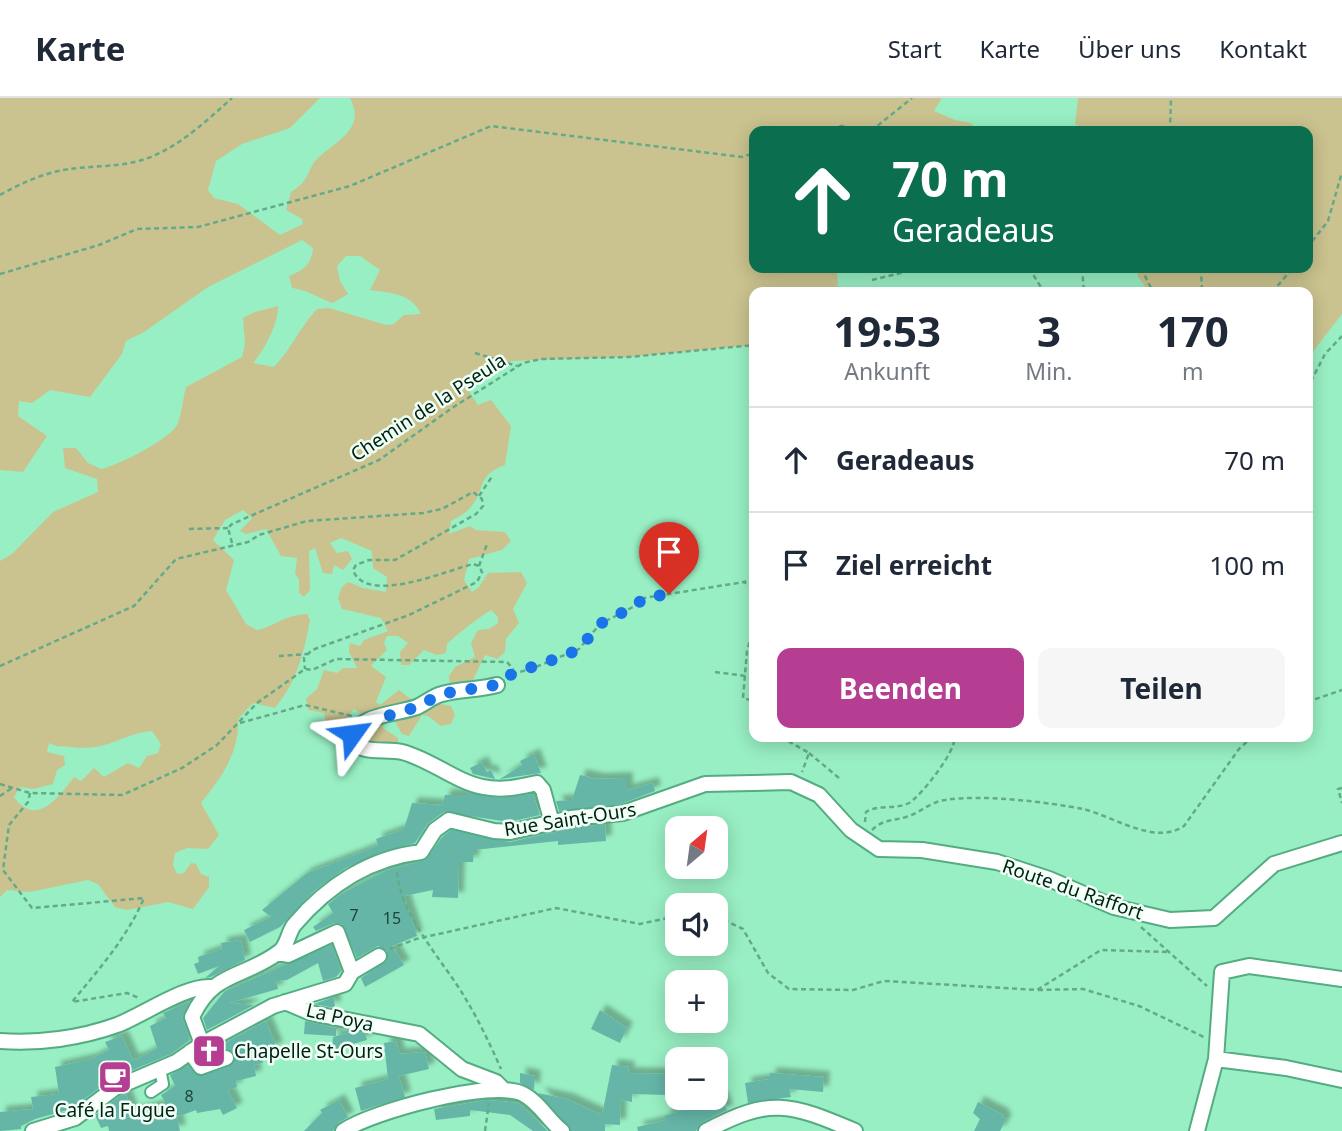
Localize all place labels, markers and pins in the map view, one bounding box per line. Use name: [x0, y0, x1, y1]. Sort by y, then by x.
pin: [639, 522, 699, 594]
church icon: Chapelle St-Ours: [190, 1032, 228, 1070]
place label: Chapelle St-Ours: [234, 1038, 383, 1064]
cafe icon: Café la Fugue: [96, 1058, 134, 1096]
place label: Café la Fugue: [54, 1097, 176, 1123]

